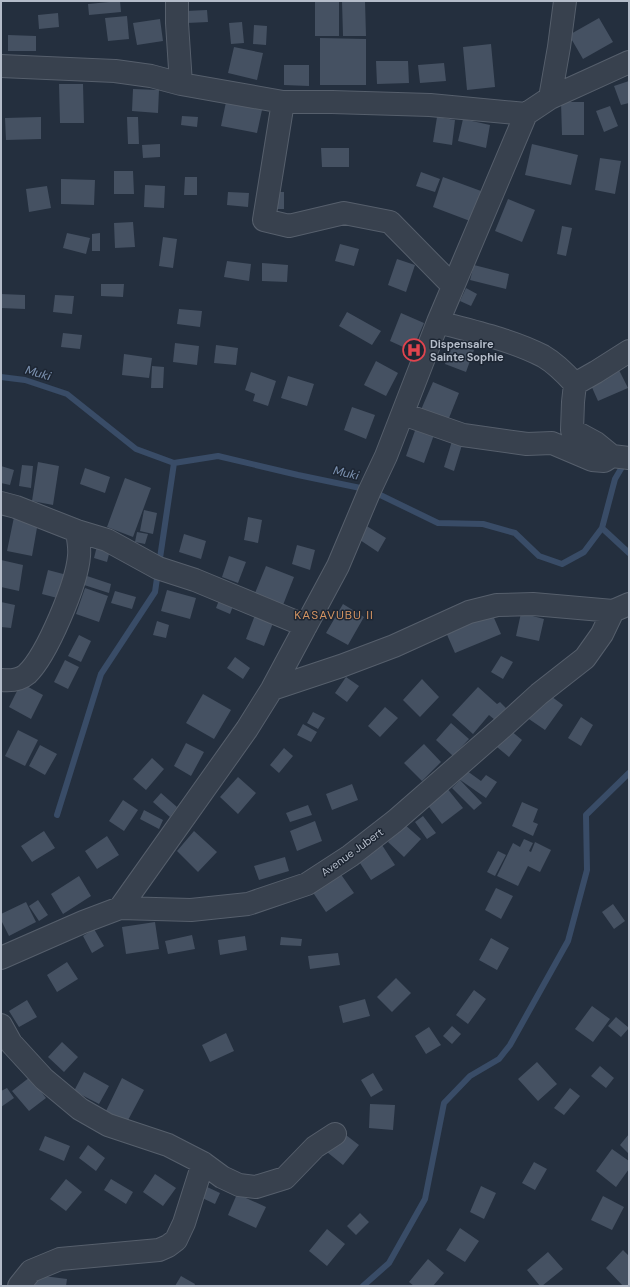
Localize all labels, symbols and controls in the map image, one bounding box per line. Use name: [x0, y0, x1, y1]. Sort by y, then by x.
hospital icon: Dispensaire Sainte Sophie: [401, 337, 427, 363]
place label: Dispensaire Sainte Sophie: [430, 337, 504, 364]
water label: Muki: [23, 362, 54, 385]
water label: Muki: [332, 462, 362, 484]
district label: KASAVUBU II: [294, 607, 374, 623]
street label: Avenue Jubert: [318, 825, 386, 879]

